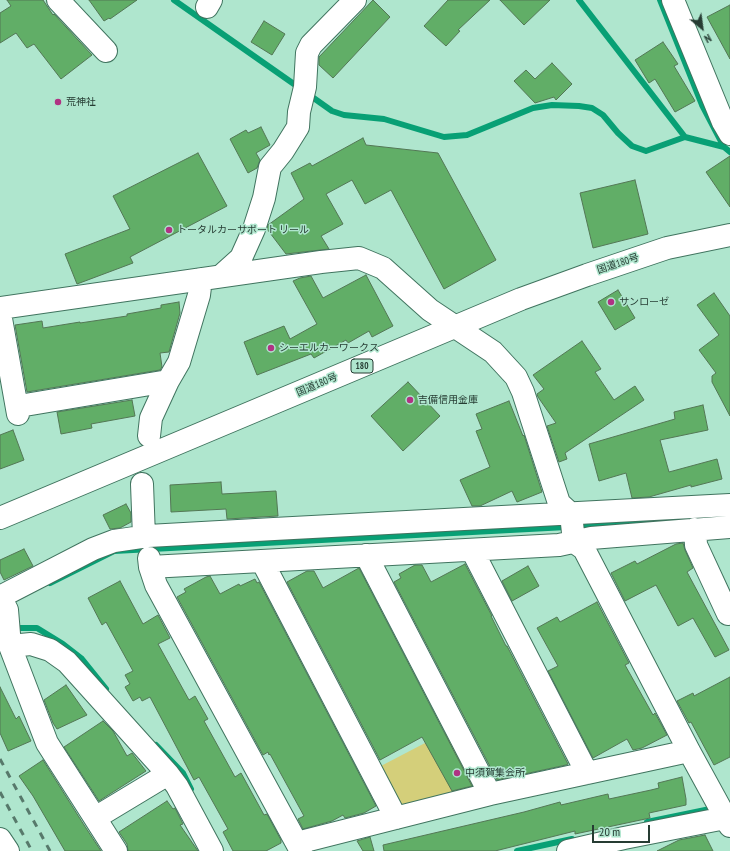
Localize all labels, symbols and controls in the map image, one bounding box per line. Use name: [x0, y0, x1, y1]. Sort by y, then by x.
north arrow: [682, 8, 722, 48]
text: N: [702, 31, 714, 46]
place label: 荒神社: [66, 96, 96, 108]
marker: 荒神社: [53, 97, 63, 107]
place label: トータルカーサポート リール: [177, 224, 309, 236]
marker: トータルカーサポート リール: [164, 225, 174, 235]
street label: 国道180号: [595, 252, 641, 276]
place label: サンローゼ: [619, 296, 669, 308]
marker: サンローゼ: [606, 297, 616, 307]
place label: シーエルカーワークス: [279, 342, 379, 354]
marker: シーエルカーワークス: [266, 343, 276, 353]
road number: 180: [351, 359, 373, 373]
street label: 国道180号: [295, 371, 339, 399]
place label: 吉備信用金庫: [418, 394, 478, 406]
marker: 吉備信用金庫: [405, 395, 415, 405]
place label: 中須賀集会所: [465, 767, 525, 779]
marker: 中須賀集会所: [452, 768, 462, 778]
scale bar: [594, 817, 652, 843]
text: 20 m: [599, 824, 620, 839]

